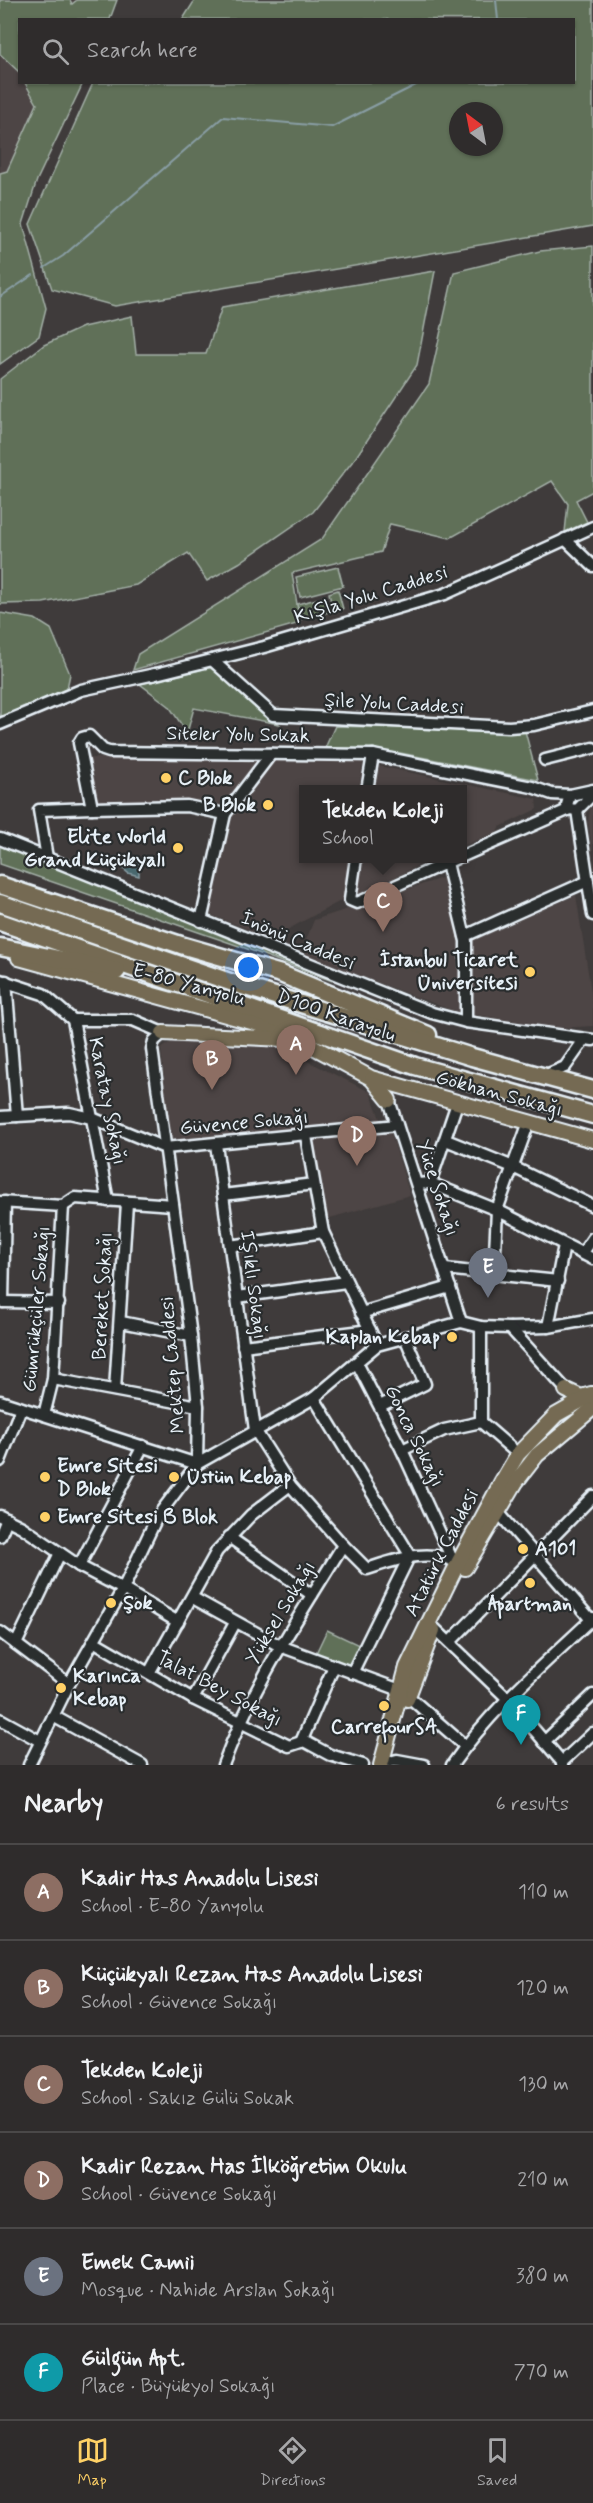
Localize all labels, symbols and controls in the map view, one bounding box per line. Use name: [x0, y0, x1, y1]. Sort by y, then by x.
search box: [18, 18, 575, 84]
icon: search: [39, 35, 72, 68]
text: Search here: [87, 37, 198, 65]
north arrow: [449, 102, 503, 156]
street label: Kışla Yolu Caddesi: [291, 559, 451, 631]
street label: Şile Yolu Caddesi: [324, 687, 464, 721]
street label: Siteler Yolu Sokak: [166, 720, 310, 750]
place label: C Blok: [178, 765, 232, 792]
marker: C Blok: [159, 771, 173, 785]
popup: [299, 785, 467, 863]
place label: B Blok: [203, 792, 256, 819]
text: Tekden Koleji: [322, 797, 444, 825]
marker: B Blok: [261, 798, 275, 812]
place label: Elite World Grand Küçükyalı: [24, 824, 166, 874]
text: School: [322, 825, 374, 852]
marker: Elite World Grand Küçükyalı: [171, 841, 185, 855]
pin: C: [364, 882, 403, 932]
street label: İnönü Caddesi: [237, 905, 359, 977]
place label: İstanbul Ticaret Üniversitesi: [380, 947, 519, 997]
your location: [234, 953, 263, 982]
street label: E-80 Yanyolu: [129, 957, 249, 1013]
marker: İstanbul Ticaret Üniversitesi: [523, 965, 537, 979]
street label: D100 Karayolu: [273, 983, 399, 1049]
pin: A: [276, 1026, 316, 1075]
street label: Karatay Sokağı: [81, 1035, 133, 1167]
pin: B: [192, 1040, 232, 1090]
street label: Gökhan Sokağı: [433, 1064, 565, 1124]
street label: Güvence Sokağı: [179, 1104, 309, 1142]
pin: D: [338, 1116, 376, 1166]
street label: Yüce Sokağı: [409, 1136, 465, 1240]
street label: Gümrükçüler Sokağı: [16, 1225, 58, 1393]
street label: Işıklı Sokağı: [233, 1229, 273, 1341]
street label: Bereket Sokağı: [86, 1231, 120, 1361]
pin: E: [468, 1248, 508, 1298]
street label: Mektep Caddesi: [154, 1295, 192, 1435]
place label: Kaplan Kebap: [326, 1324, 440, 1351]
marker: Kaplan Kebap: [445, 1330, 459, 1344]
street label: Gonca Sokağı: [378, 1380, 450, 1492]
place label: Emre Sitesi D Blok: [57, 1453, 158, 1503]
place label: Üstün Kebap: [186, 1464, 292, 1491]
marker: Emre Sitesi D Blok: [38, 1470, 52, 1484]
marker: Üstün Kebap: [167, 1470, 181, 1484]
street label: Atatürk Caddesi: [398, 1485, 486, 1621]
place label: Emre Sitesi B Blok: [57, 1504, 218, 1531]
marker: Emre Sitesi B Blok: [38, 1510, 52, 1524]
place label: A101: [535, 1536, 576, 1563]
marker: A101: [516, 1542, 530, 1556]
street label: Yüksel Sokağı: [239, 1556, 323, 1670]
marker: Apartman: [523, 1576, 537, 1590]
place label: Şok: [123, 1590, 153, 1617]
place label: Apartman: [488, 1591, 572, 1619]
marker: Şok: [104, 1596, 118, 1610]
street label: Talat Bey Sokağı: [151, 1644, 287, 1734]
place label: Karınca Kebap: [73, 1663, 141, 1713]
marker: Karınca Kebap: [54, 1681, 68, 1695]
pin: F: [502, 1696, 540, 1745]
marker: CarrefourSA: [377, 1699, 391, 1713]
place label: CarrefourSA: [331, 1714, 438, 1743]
text: Nearby: [24, 1787, 103, 1821]
text: 6 results: [496, 1791, 569, 1818]
text: Kadir Has Anadolu Lisesi: [81, 1865, 319, 1893]
text: A: [37, 1879, 50, 1906]
text: 110 m: [518, 1879, 569, 1906]
text: School · E-80 Yanyolu: [81, 1893, 264, 1920]
text: Küçükyalı Rezan Has Anadolu Lisesi: [81, 1961, 422, 1989]
text: B: [37, 1975, 50, 2002]
text: 120 m: [516, 1975, 569, 2002]
text: School · Güvence Sokağı: [81, 1989, 277, 2016]
text: Tekden Koleji: [81, 2057, 203, 2085]
text: C: [36, 2071, 51, 2098]
text: 130 m: [518, 2071, 569, 2098]
text: School · Sakız Gülü Sokak: [81, 2085, 294, 2112]
text: Kadir Rezan Has İlköğretim Okulu: [81, 2153, 407, 2181]
text: D: [37, 2167, 50, 2194]
text: 210 m: [517, 2167, 569, 2194]
text: School · Güvence Sokağı: [81, 2181, 277, 2208]
text: Emek Camii: [81, 2249, 195, 2277]
text: E: [38, 2263, 49, 2290]
text: 380 m: [516, 2263, 569, 2290]
text: Mosque · Nahide Arslan Sokağı: [81, 2277, 335, 2304]
text: Gülgün Apt.: [81, 2345, 185, 2373]
text: F: [38, 2359, 49, 2386]
text: 770 m: [513, 2359, 569, 2386]
text: Place · Büyükyol Sokağı: [81, 2373, 275, 2400]
tab: Map: [76, 2434, 109, 2491]
tab: Directions: [260, 2434, 326, 2491]
tab: Saved: [477, 2434, 517, 2491]

